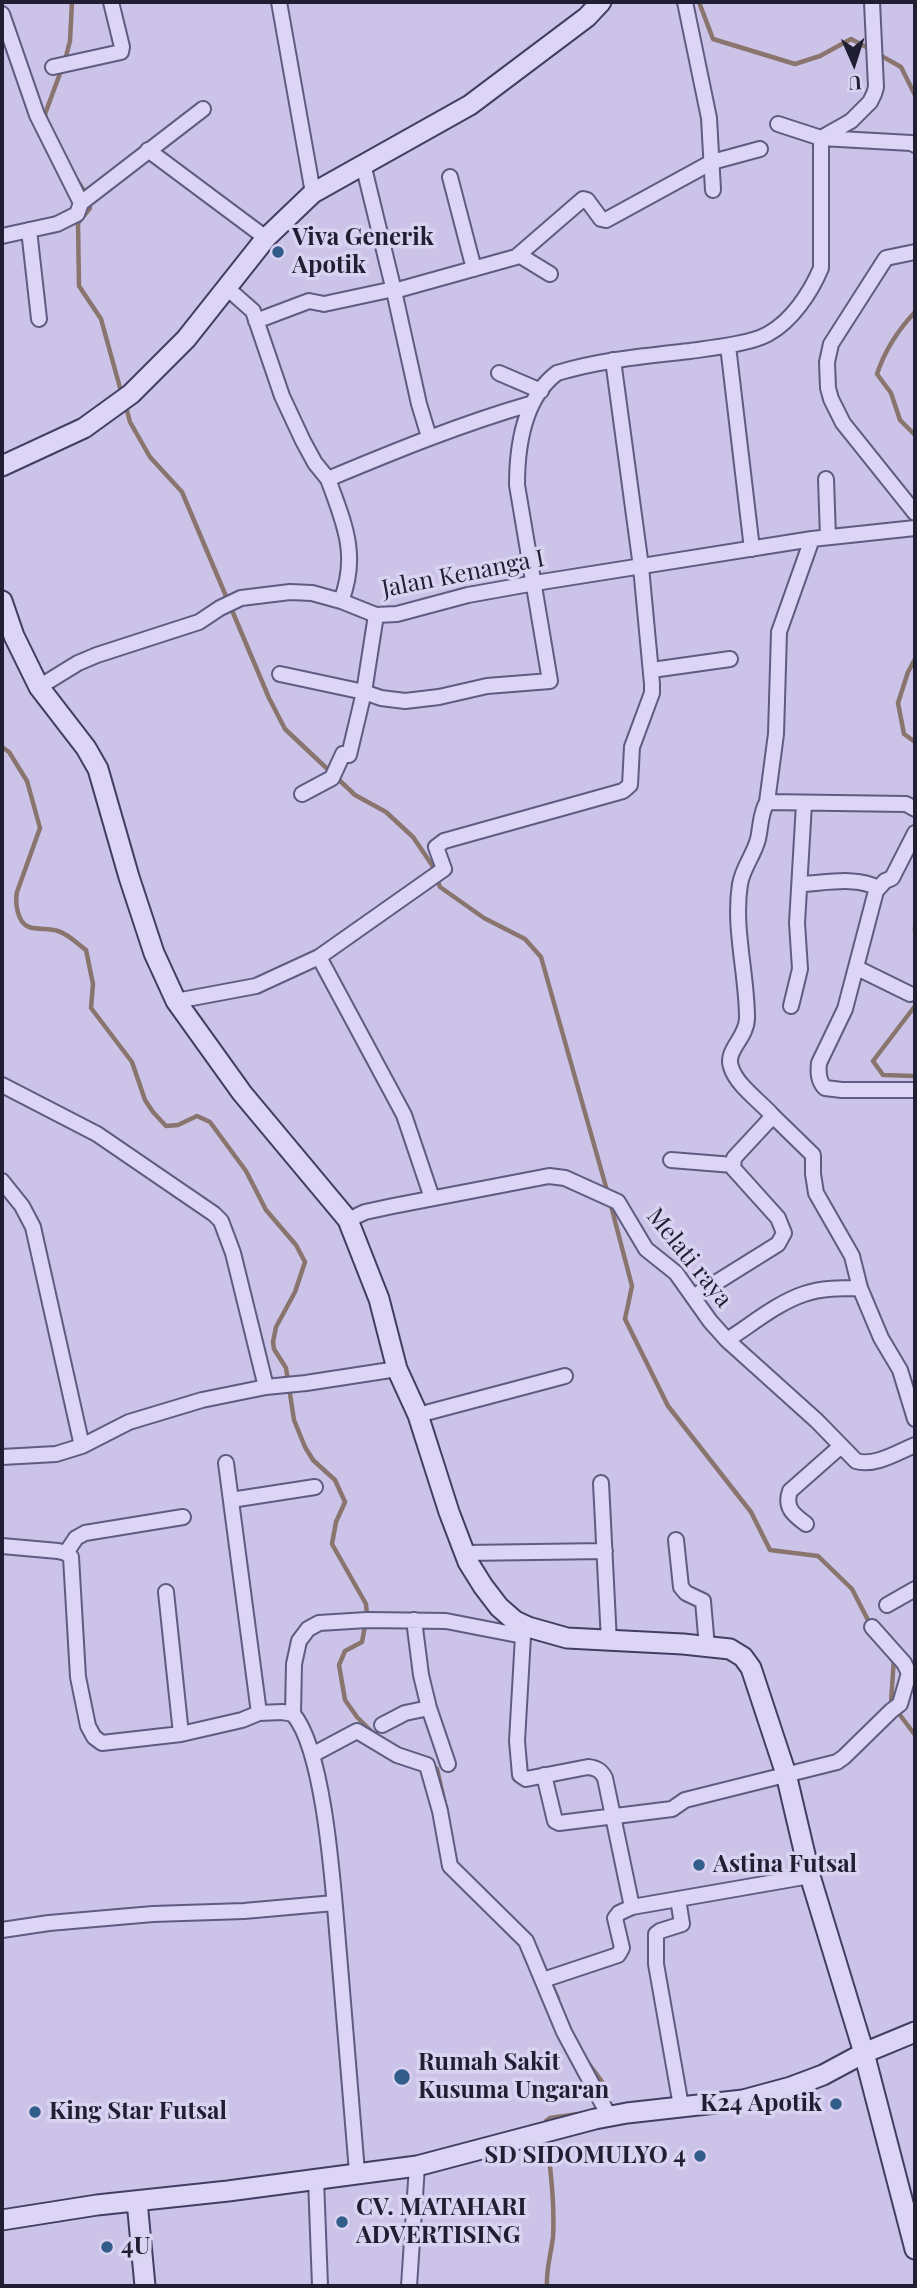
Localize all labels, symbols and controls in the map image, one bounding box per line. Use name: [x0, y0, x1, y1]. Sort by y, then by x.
north arrow: [819, 28, 889, 98]
text: U: [848, 71, 862, 97]
place label: Viva Generik Apotik: [292, 224, 434, 280]
marker: Viva Generik Apotik: [270, 244, 286, 260]
street label: Jalan Kenanga I: [379, 544, 547, 604]
street label: Melati raya: [640, 1203, 738, 1313]
place label: Astina Futsal: [713, 1851, 857, 1879]
marker: Astina Futsal: [691, 1857, 707, 1873]
place label: Rumah Sakit Kusuma Ungaran: [418, 2049, 609, 2105]
marker: Rumah Sakit Kusuma Ungaran: [392, 2067, 412, 2087]
place label: K24 Apotik: [700, 2090, 822, 2118]
marker: K24 Apotik: [828, 2096, 844, 2112]
place label: King Star Futsal: [49, 2098, 227, 2126]
marker: King Star Futsal: [27, 2104, 43, 2120]
place label: SD SIDOMULYO 4: [484, 2142, 686, 2170]
marker: SD SIDOMULYO 4: [692, 2148, 708, 2164]
place label: CV. MATAHARI ADVERTISING: [356, 2194, 527, 2250]
marker: CV. MATAHARI ADVERTISING: [334, 2214, 350, 2230]
place label: 4U: [121, 2233, 150, 2261]
marker: 4U: [99, 2239, 115, 2255]

